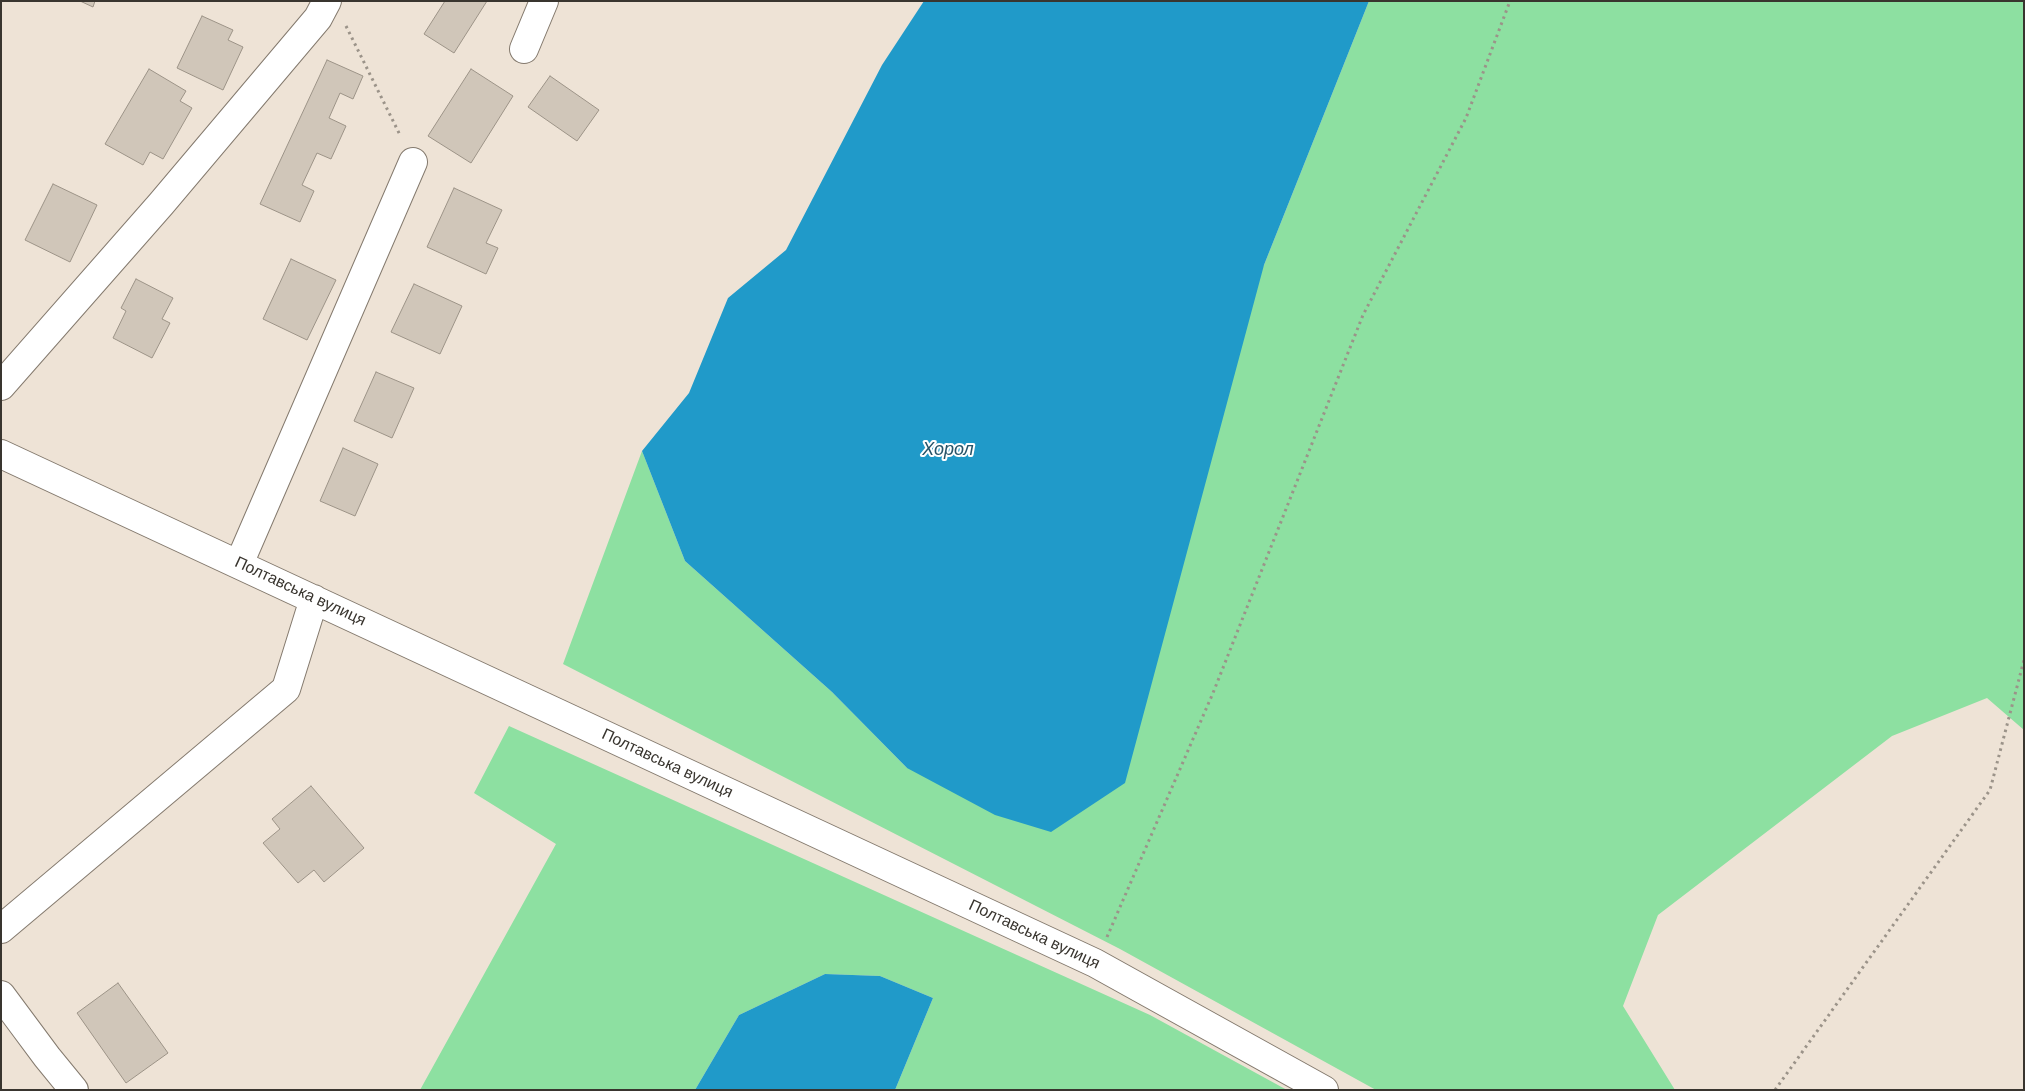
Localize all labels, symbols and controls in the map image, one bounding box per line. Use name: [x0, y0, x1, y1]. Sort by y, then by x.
water label: Хорол: [922, 439, 974, 461]
street label: Полтавська вулиця: [231, 553, 369, 631]
street label: Полтавська вулиця: [598, 725, 736, 803]
street label: Полтавська вулиця: [965, 896, 1103, 974]

